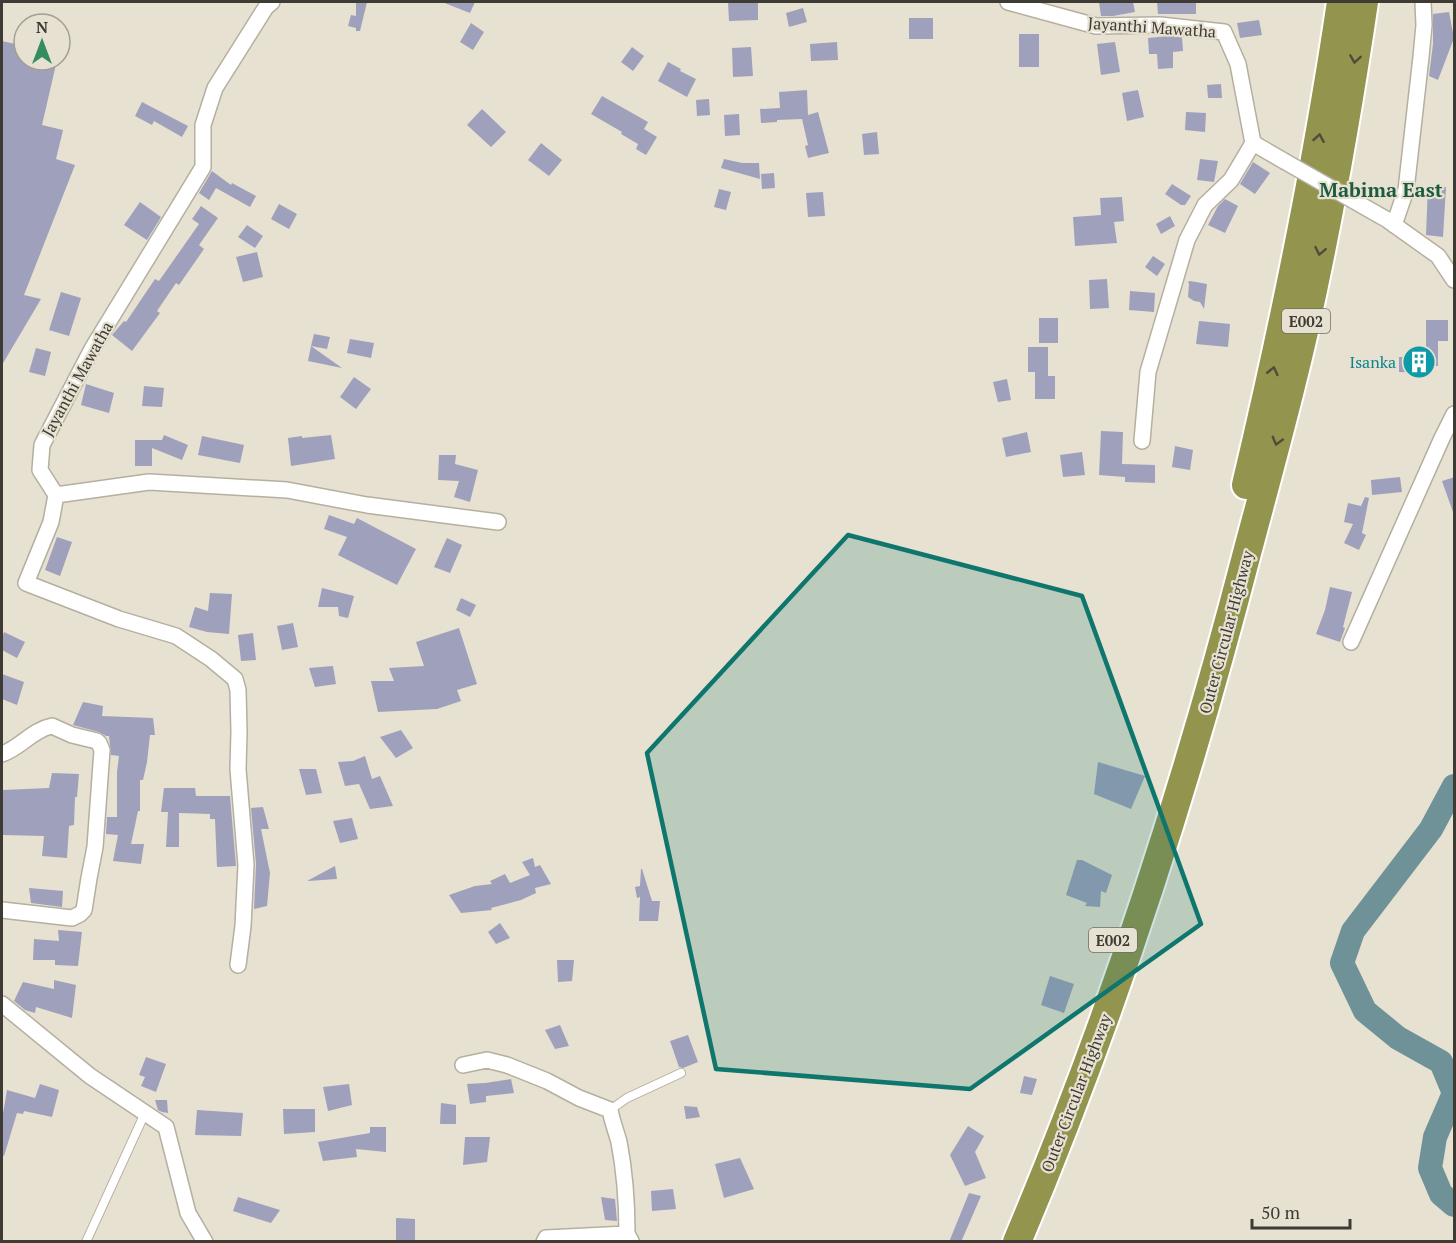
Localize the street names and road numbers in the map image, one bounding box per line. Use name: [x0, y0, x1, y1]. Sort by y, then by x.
street label: Jayanthi Mawatha: [1087, 12, 1217, 42]
road number: E002: [1282, 309, 1330, 333]
street label: Jayanthi Mawatha: [36, 318, 118, 440]
street label: Outer Circular Highway: [1194, 547, 1259, 716]
road number: E002: [1089, 928, 1137, 952]
street label: Outer Circular Highway: [1036, 1010, 1117, 1175]

